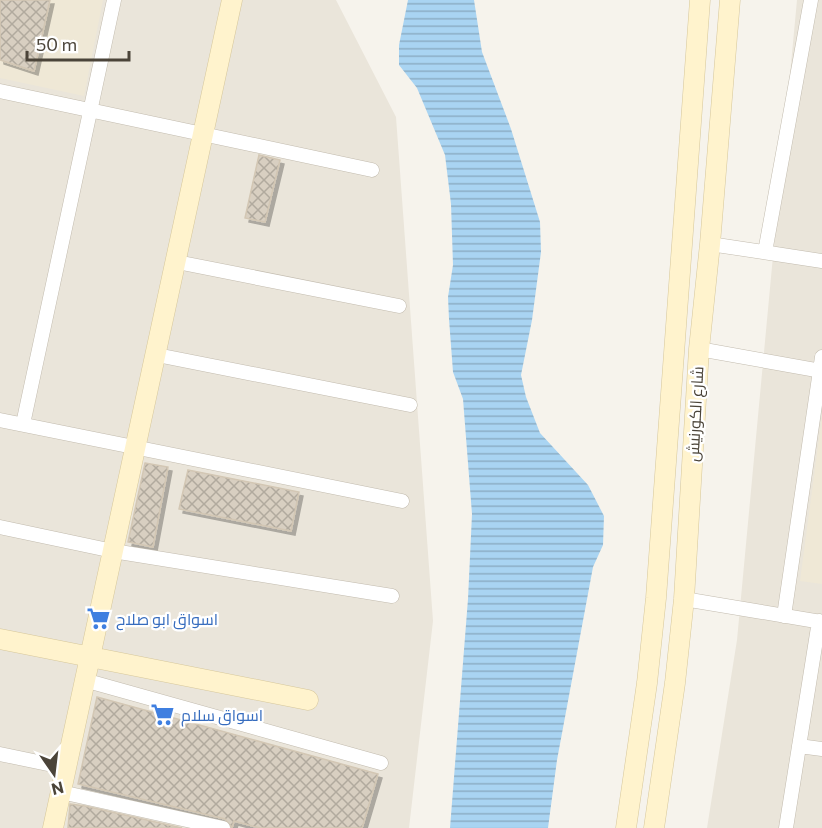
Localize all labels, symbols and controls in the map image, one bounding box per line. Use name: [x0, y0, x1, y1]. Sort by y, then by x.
scale bar: [27, 24, 129, 62]
text: 50 m: [36, 33, 77, 55]
street label: شارع الكورنيش: [683, 366, 709, 462]
supermarket icon: اسواق ابو صلاح: [85, 606, 111, 632]
place label: اسواق ابو صلاح: [116, 609, 218, 631]
supermarket icon: اسواق سلام: [150, 702, 176, 728]
place label: اسواق سلام: [181, 705, 263, 727]
north arrow: [24, 744, 84, 804]
text: N: [50, 778, 66, 800]

